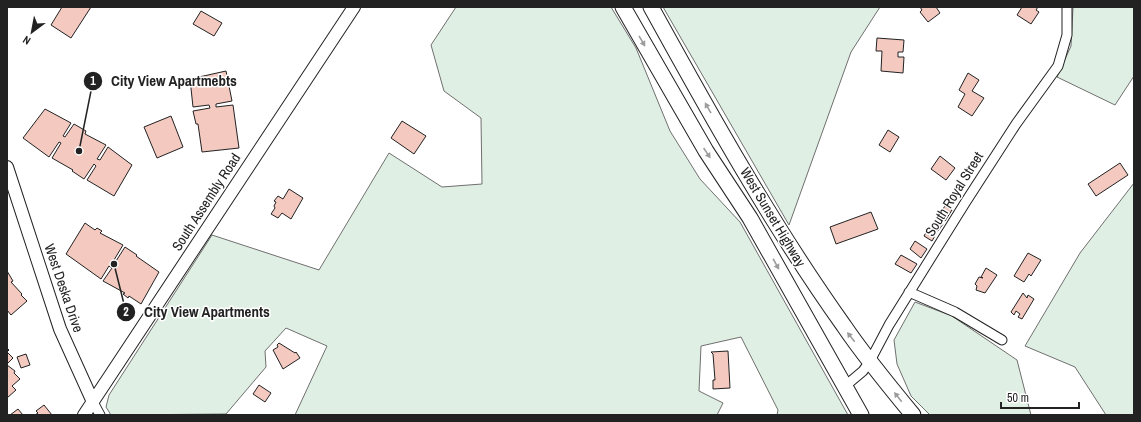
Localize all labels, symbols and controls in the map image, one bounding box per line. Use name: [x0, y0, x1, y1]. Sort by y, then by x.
north arrow: [12, 12, 52, 52]
text: N: [20, 33, 33, 48]
one-way arrow: [639, 35, 646, 47]
callout: City View Apartmebts: [83, 67, 245, 94]
text: City View Apartmebts: [111, 70, 237, 91]
text: 1: [90, 73, 96, 89]
one-way arrow: [705, 102, 712, 114]
one-way arrow: [703, 148, 711, 158]
street label: South Royal Street: [921, 148, 987, 240]
street label: South Assembly Road: [168, 150, 244, 254]
street label: West Sunset Highway: [736, 164, 810, 270]
street label: West Deska Drive: [40, 241, 88, 335]
one-way arrow: [772, 258, 779, 270]
callout: City View Apartments: [116, 298, 278, 325]
text: City View Apartments: [144, 301, 270, 322]
text: 2: [123, 304, 129, 320]
one-way arrow: [847, 331, 856, 342]
scale bar: [1001, 384, 1079, 410]
text: 50 m: [1007, 390, 1029, 406]
one-way arrow: [894, 391, 902, 402]

